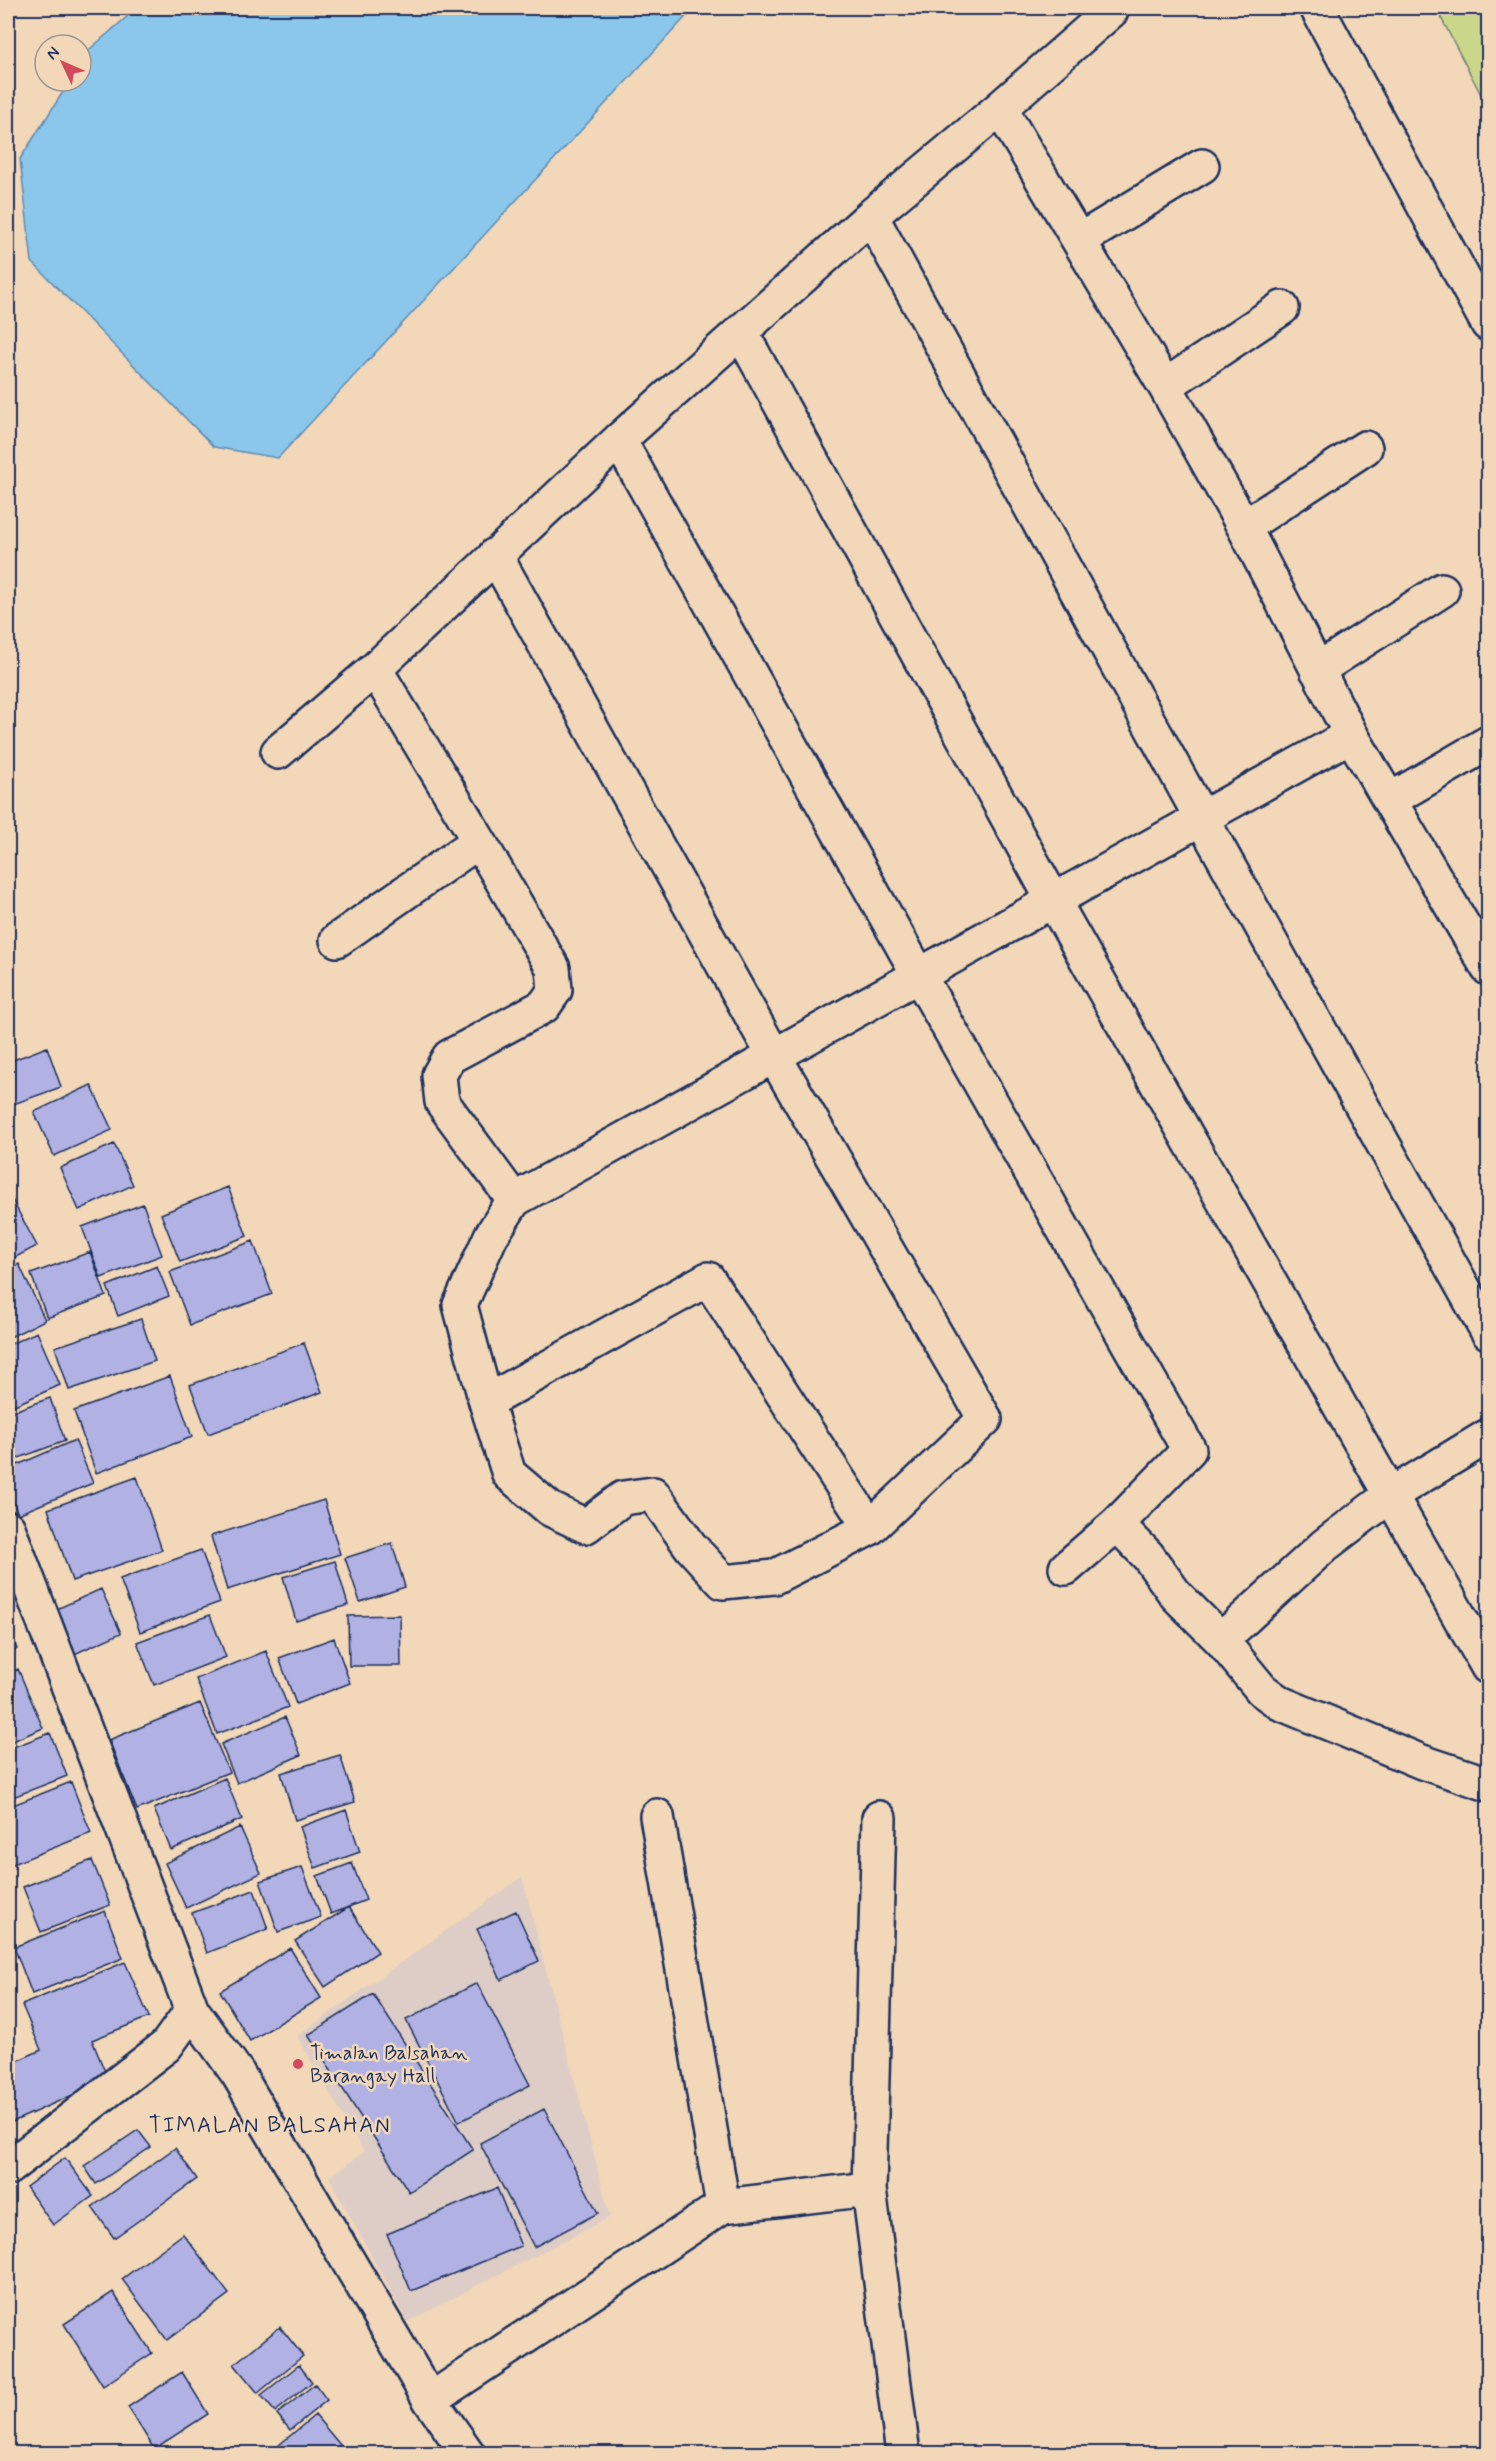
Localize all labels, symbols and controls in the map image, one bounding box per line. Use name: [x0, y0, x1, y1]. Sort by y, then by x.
north arrow: [33, 33, 93, 93]
text: N: [42, 42, 65, 65]
place label: Timalan Balsahan Barangay Hall: [310, 2040, 468, 2090]
marker: Timalan Balsahan Barangay Hall: [291, 2057, 305, 2071]
district label: TIMALAN BALSAHAN: [149, 2112, 391, 2140]

